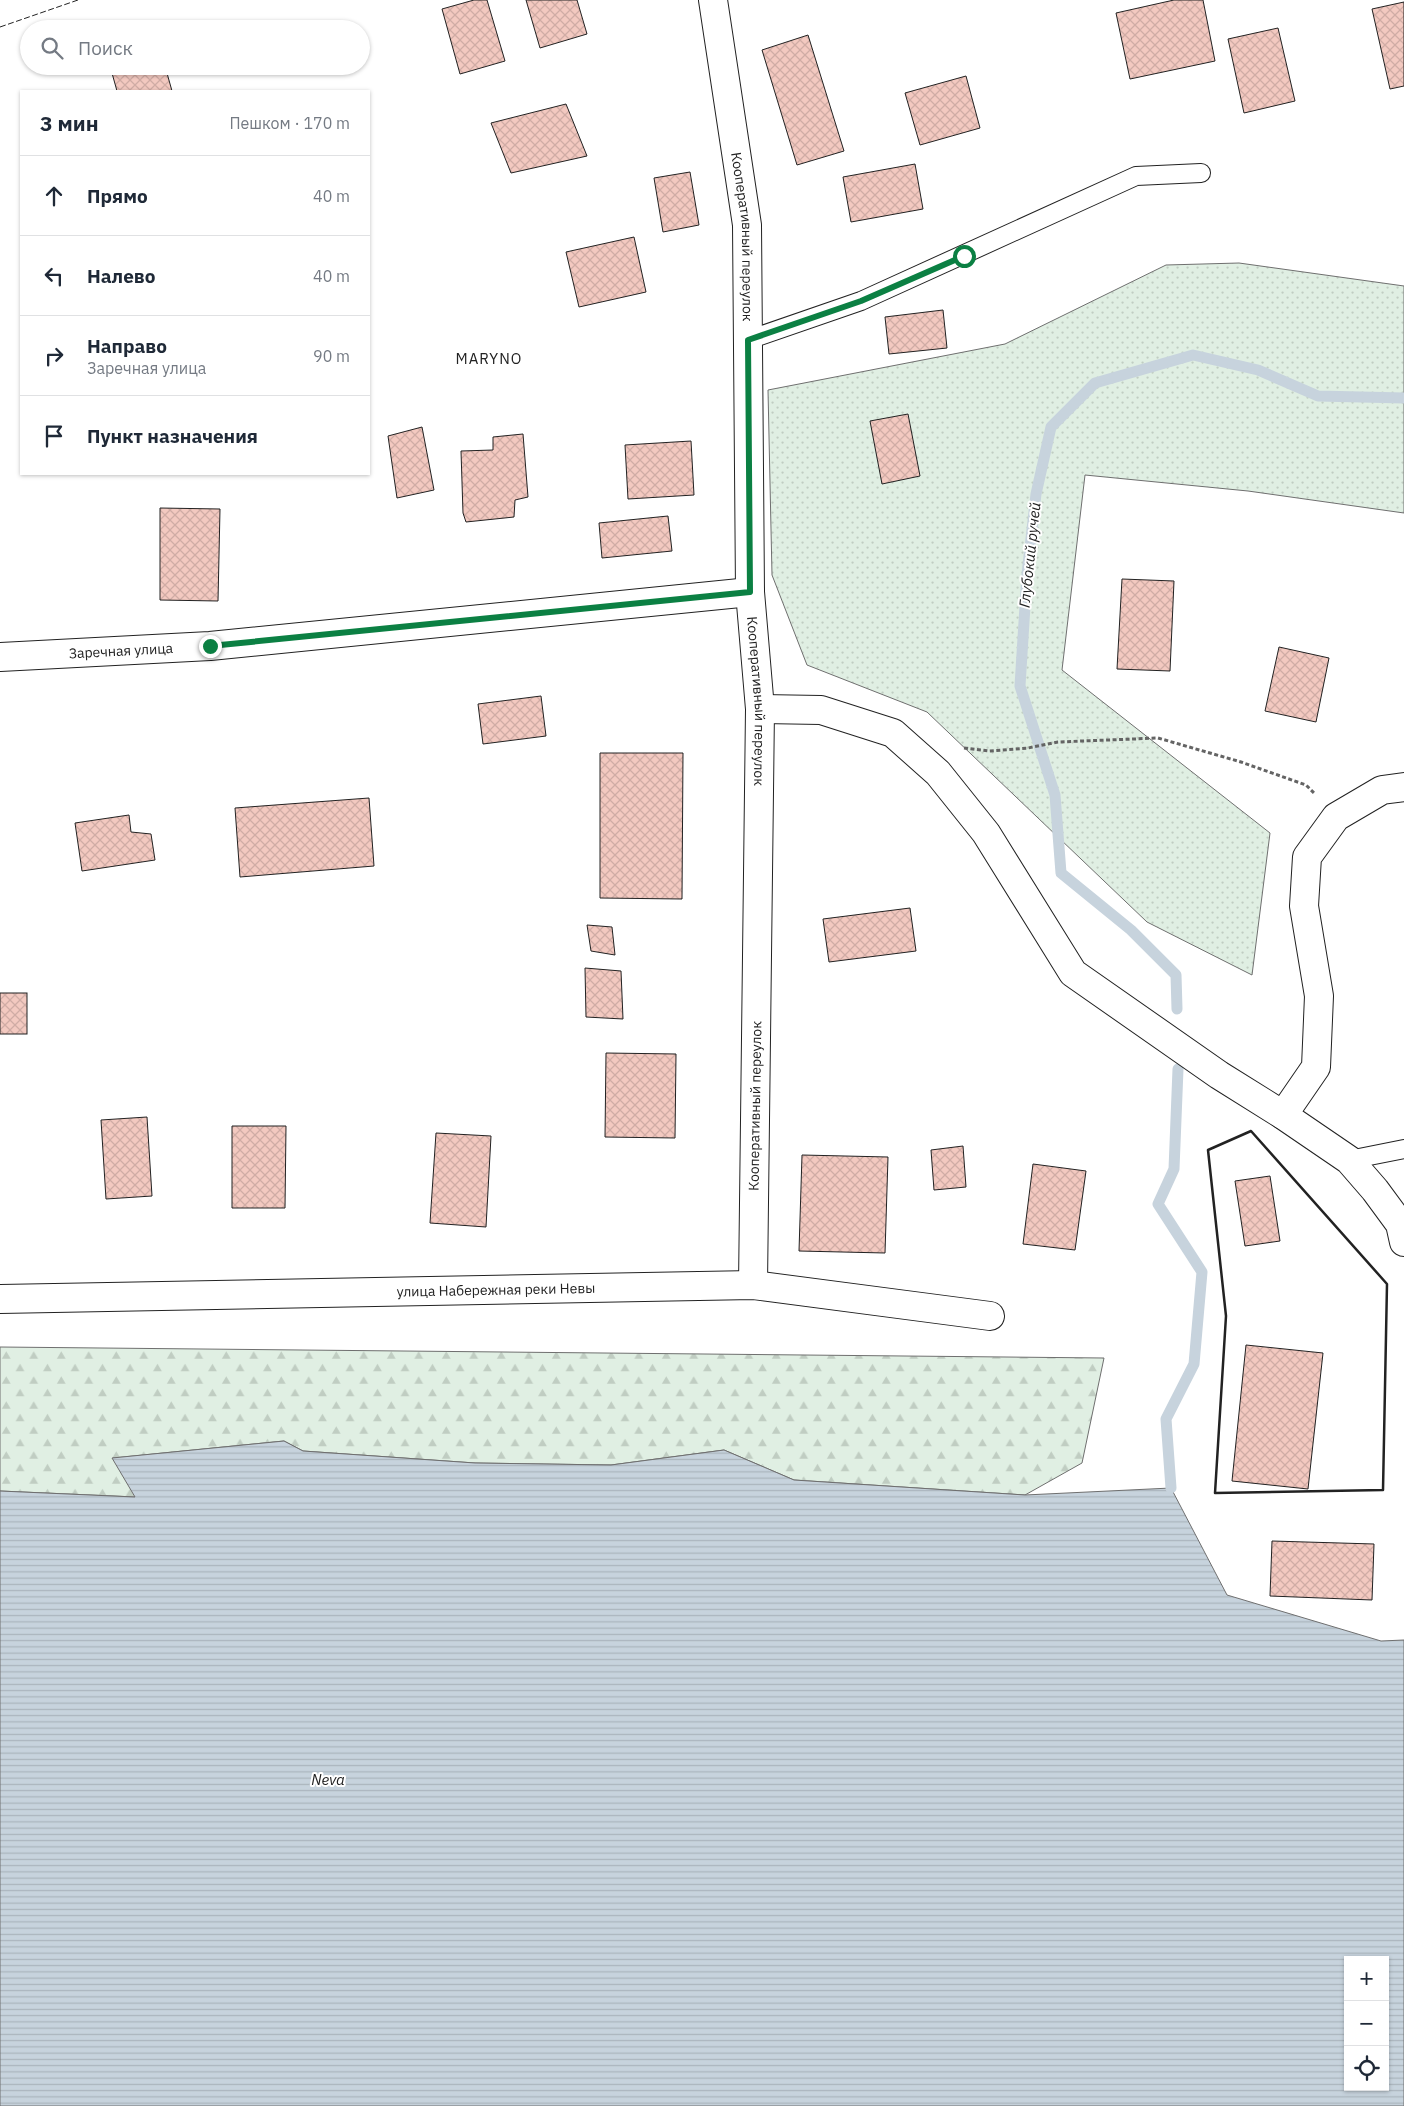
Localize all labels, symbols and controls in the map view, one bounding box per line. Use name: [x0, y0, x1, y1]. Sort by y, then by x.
search box: [20, 20, 370, 75]
icon: search: [38, 34, 66, 62]
text: Поиск: [78, 36, 133, 60]
text: 3 мин: [40, 109, 99, 137]
text: Пешком · 170 m: [229, 113, 350, 133]
street label: Кооперативный переулок: [727, 151, 757, 322]
icon: ahead: [40, 182, 68, 210]
text: Прямо: [87, 184, 148, 208]
text: 40 m: [313, 186, 350, 206]
route start: [953, 245, 976, 268]
icon: left: [40, 262, 68, 290]
text: Налево: [87, 264, 156, 288]
text: 40 m: [313, 266, 350, 286]
text: Направо: [87, 334, 167, 358]
icon: right: [40, 342, 68, 370]
text: 90 m: [313, 346, 350, 366]
district label: MARYNO: [456, 349, 522, 368]
text: Заречная улица: [87, 358, 206, 378]
icon: arrive: [40, 422, 68, 450]
text: Пункт назначения: [87, 424, 258, 448]
water label: Глубокий ручей: [1015, 501, 1044, 609]
street label: Кооперативный переулок: [743, 616, 769, 786]
route end: [199, 635, 222, 658]
street label: Заречная улица: [68, 639, 174, 662]
street label: Кооперативный переулок: [745, 1021, 765, 1191]
street label: улица Набережная реки Невы: [396, 1279, 595, 1301]
water label: Neva: [311, 1770, 345, 1789]
map controls: [1344, 1956, 1389, 2091]
button: +: [1344, 1956, 1389, 2001]
button: −: [1344, 2001, 1389, 2046]
button: locate: [1344, 2046, 1389, 2091]

